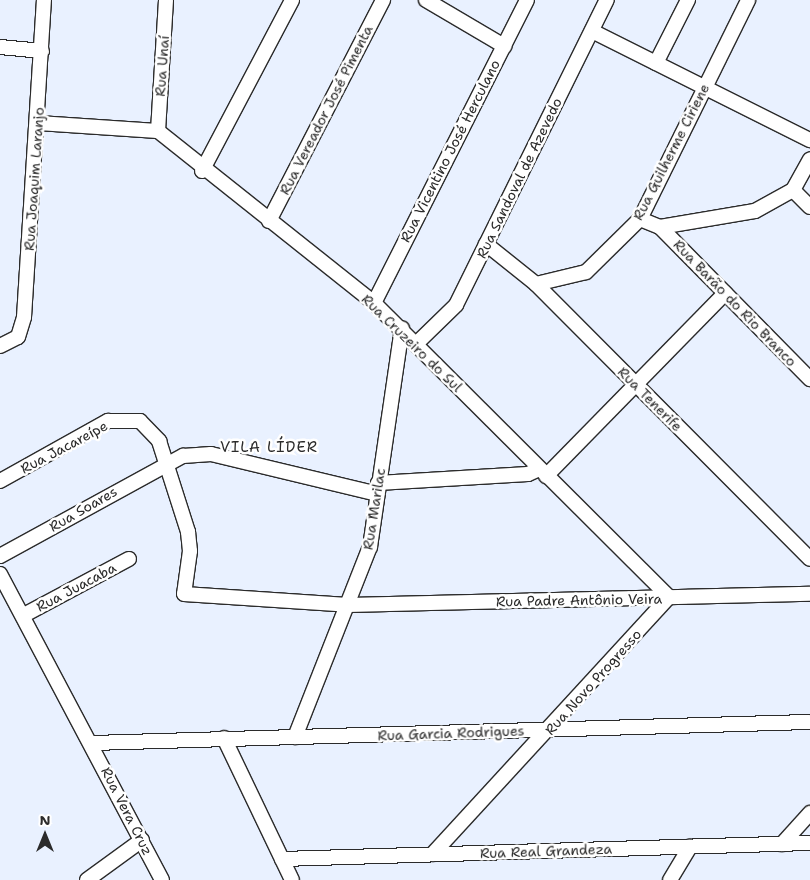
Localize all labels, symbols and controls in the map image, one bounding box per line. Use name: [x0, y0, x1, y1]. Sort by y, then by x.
street label: Rua Vereador José Pimenta: [276, 22, 376, 198]
street label: Rua Unaí: [151, 35, 173, 97]
street label: Rua Vicentino José Herculano: [397, 57, 503, 245]
street label: Rua Guilherme Ciriene: [629, 81, 713, 223]
street label: Rua Sandoval de Azevedo: [473, 95, 565, 261]
street label: Rua Joaquim Laranjo: [21, 107, 47, 251]
street label: Rua Barão do Rio Branco: [670, 236, 800, 370]
street label: Rua Cruzeiro do Sul: [358, 291, 466, 395]
street label: Rua Tenerife: [614, 363, 686, 435]
street label: Rua Jacareípe: [18, 417, 110, 477]
district label: VILA LÍDER: [219, 439, 319, 457]
street label: Rua Marilac: [359, 467, 389, 551]
street label: Rua Soares: [46, 483, 120, 535]
street label: Rua Juacaba: [33, 559, 119, 615]
street label: Rua Padre Antônio Veira: [496, 590, 662, 610]
street label: Rua Novo Progresso: [541, 626, 645, 738]
street label: Rua Garcia Rodrigues: [377, 722, 525, 744]
street label: Rua Vera Cruz: [98, 764, 156, 858]
north arrow: [20, 810, 70, 860]
text: N: [39, 811, 51, 829]
street label: Rua Real Grandeza: [480, 840, 612, 862]

